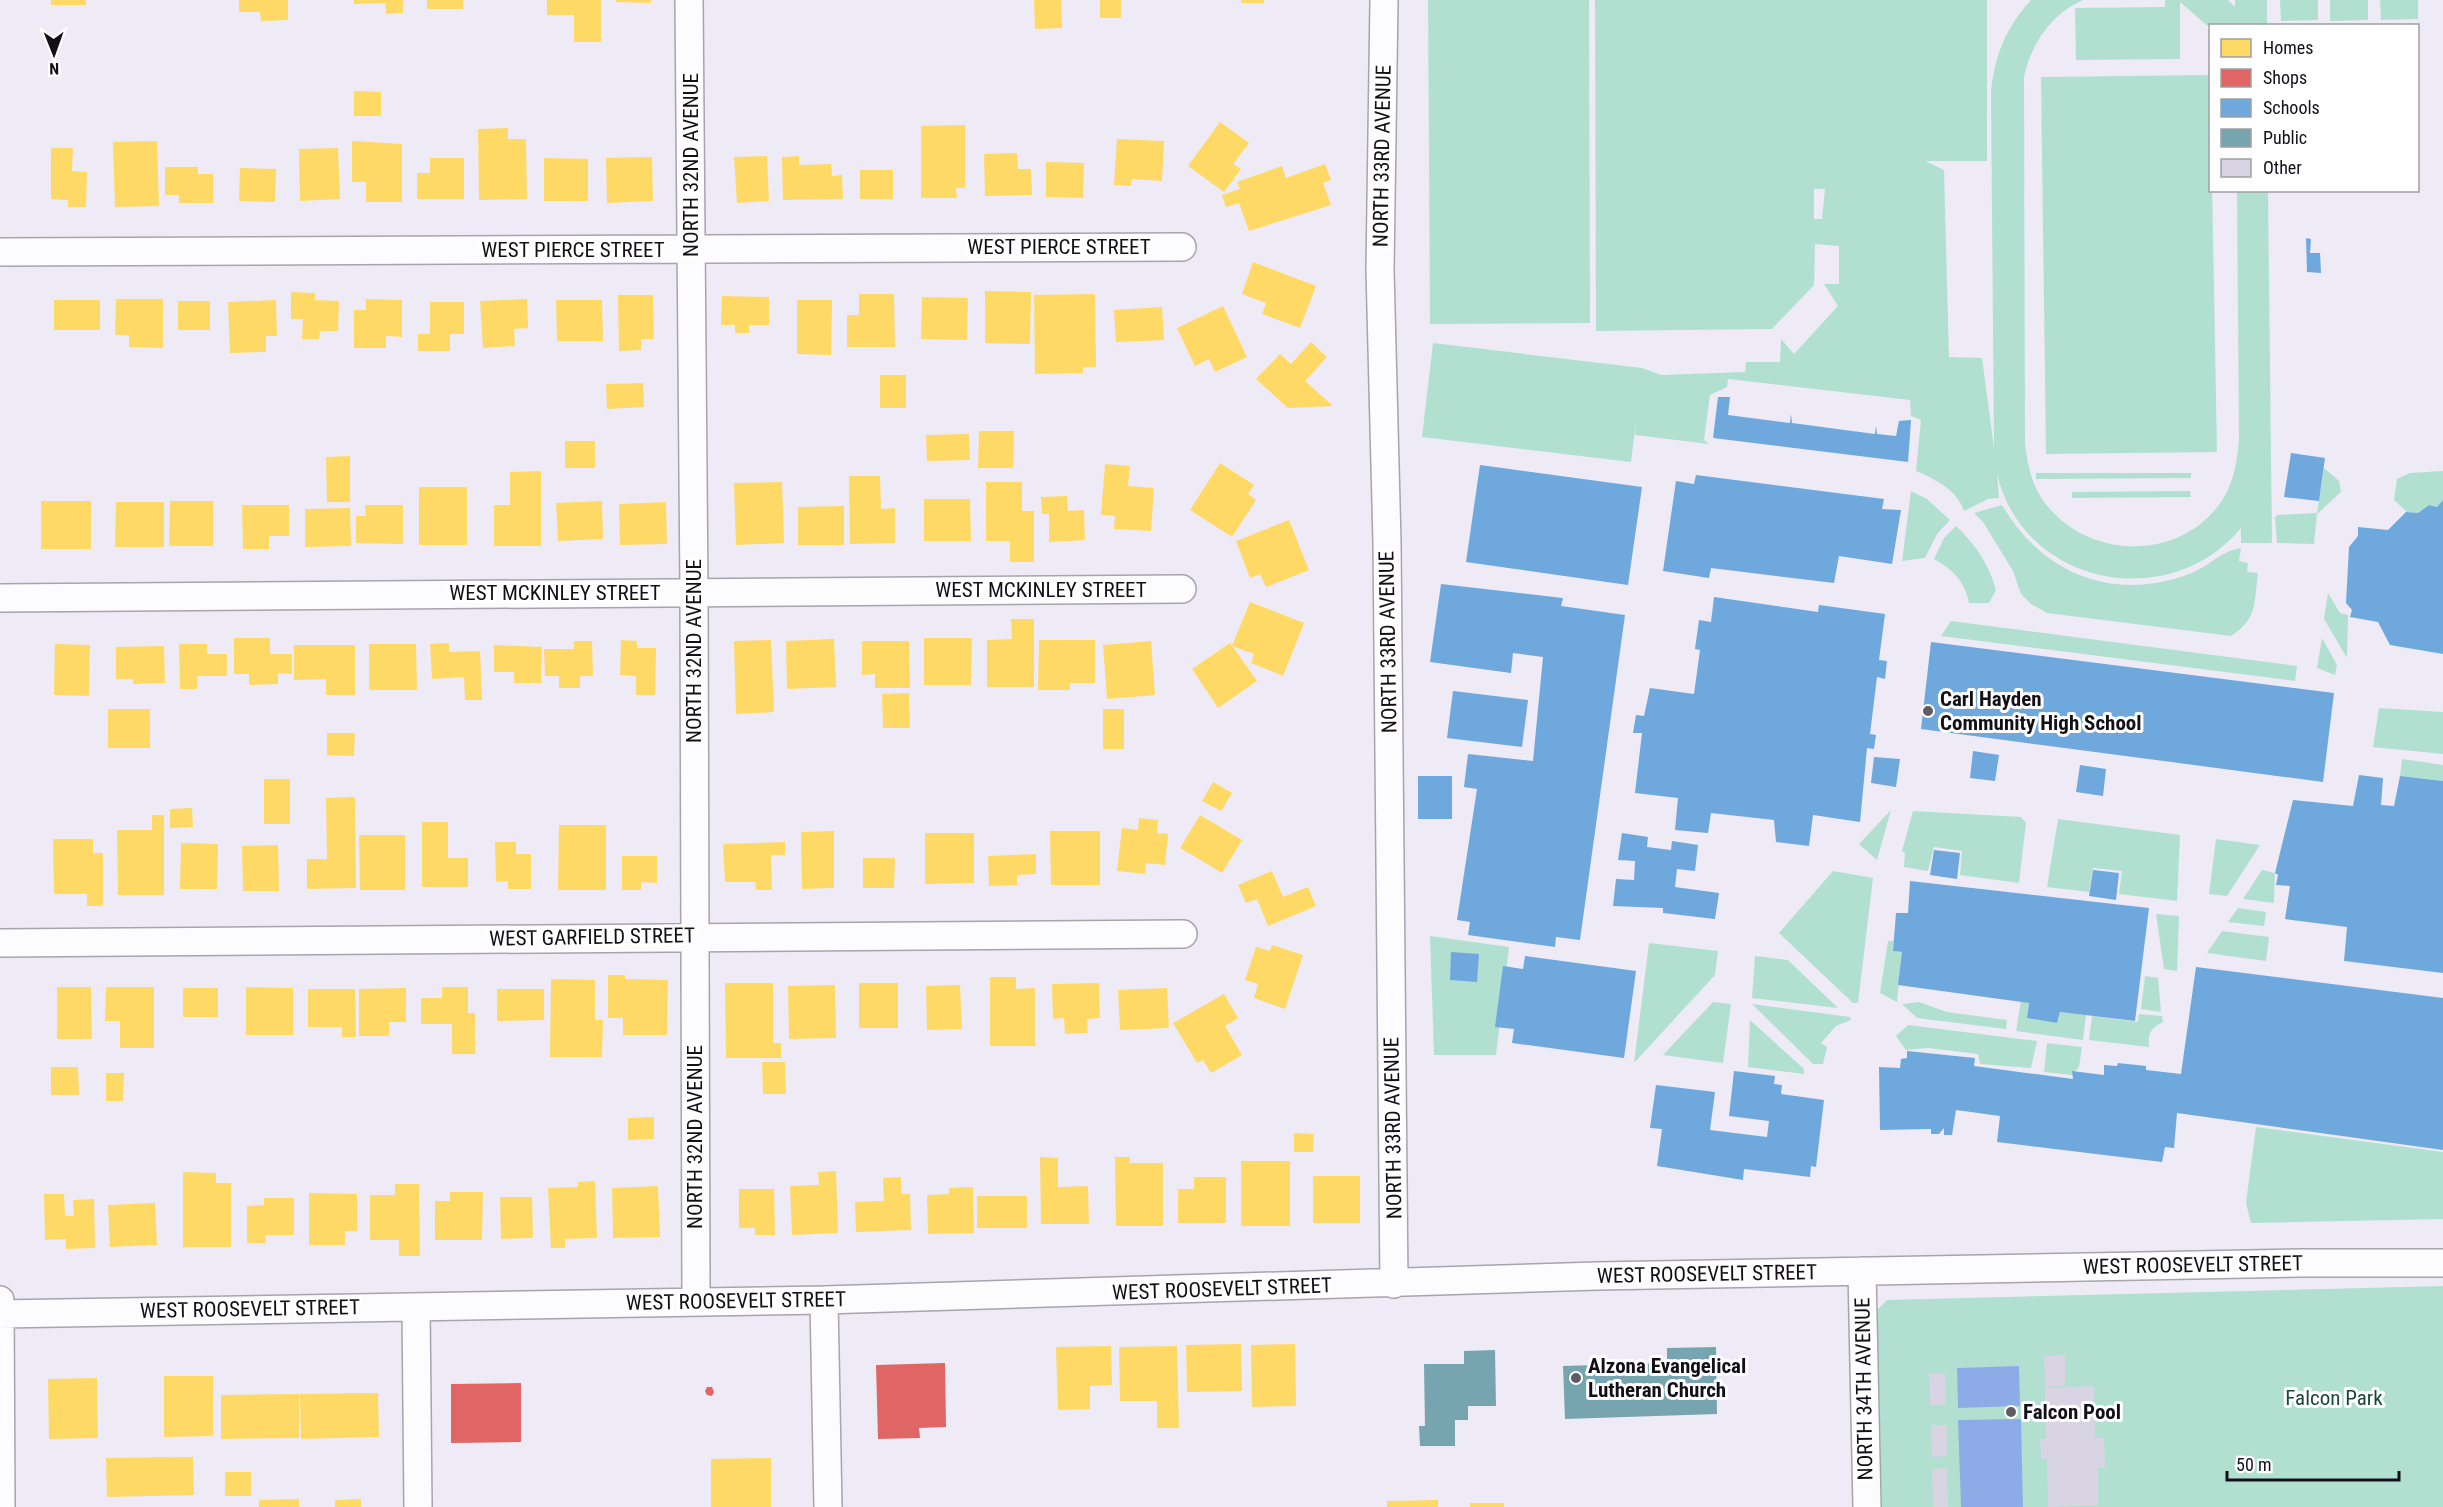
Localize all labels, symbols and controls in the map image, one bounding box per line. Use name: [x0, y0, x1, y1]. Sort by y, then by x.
north arrow: [24, 24, 84, 84]
legend: [2209, 24, 2419, 192]
text: Homes: [2263, 37, 2313, 58]
text: N: [49, 59, 59, 78]
street label: NORTH 33RD AVENUE: [1368, 65, 1396, 247]
text: Shops: [2263, 67, 2307, 88]
street label: NORTH 32ND AVENUE: [679, 73, 703, 257]
text: Schools: [2263, 97, 2320, 118]
text: Public: [2263, 127, 2307, 148]
text: Other: [2263, 157, 2302, 178]
street label: WEST PIERCE STREET: [967, 235, 1151, 259]
street label: WEST PIERCE STREET: [481, 238, 665, 262]
street label: NORTH 33RD AVENUE: [1374, 551, 1402, 733]
street label: NORTH 32ND AVENUE: [682, 559, 706, 743]
street label: WEST MCKINLEY STREET: [935, 578, 1147, 602]
street label: WEST MCKINLEY STREET: [449, 581, 661, 605]
place label: Carl Hayden Community High School: [1940, 687, 2142, 735]
marker: Carl Hayden Community High School: [1921, 704, 1935, 718]
street label: WEST GARFIELD STREET: [489, 923, 695, 951]
street label: NORTH 33RD AVENUE: [1379, 1037, 1407, 1219]
street label: NORTH 32ND AVENUE: [683, 1045, 707, 1229]
street label: WEST ROOSEVELT STREET: [2083, 1251, 2303, 1279]
street label: WEST ROOSEVELT STREET: [1597, 1260, 1817, 1288]
street label: WEST ROOSEVELT STREET: [1112, 1273, 1332, 1305]
street label: WEST ROOSEVELT STREET: [626, 1287, 846, 1315]
street label: WEST ROOSEVELT STREET: [140, 1295, 360, 1323]
street label: NORTH 34TH AVENUE: [1850, 1297, 1878, 1481]
place label: Alzona Evangelical Lutheran Church: [1588, 1354, 1746, 1402]
marker: Alzona Evangelical Lutheran Church: [1569, 1371, 1583, 1385]
park label: Falcon Park: [2285, 1386, 2383, 1410]
place label: Falcon Pool: [2023, 1400, 2121, 1424]
marker: Falcon Pool: [2004, 1405, 2018, 1419]
scale bar: [2227, 1444, 2400, 1482]
text: 50 m: [2236, 1454, 2271, 1475]

